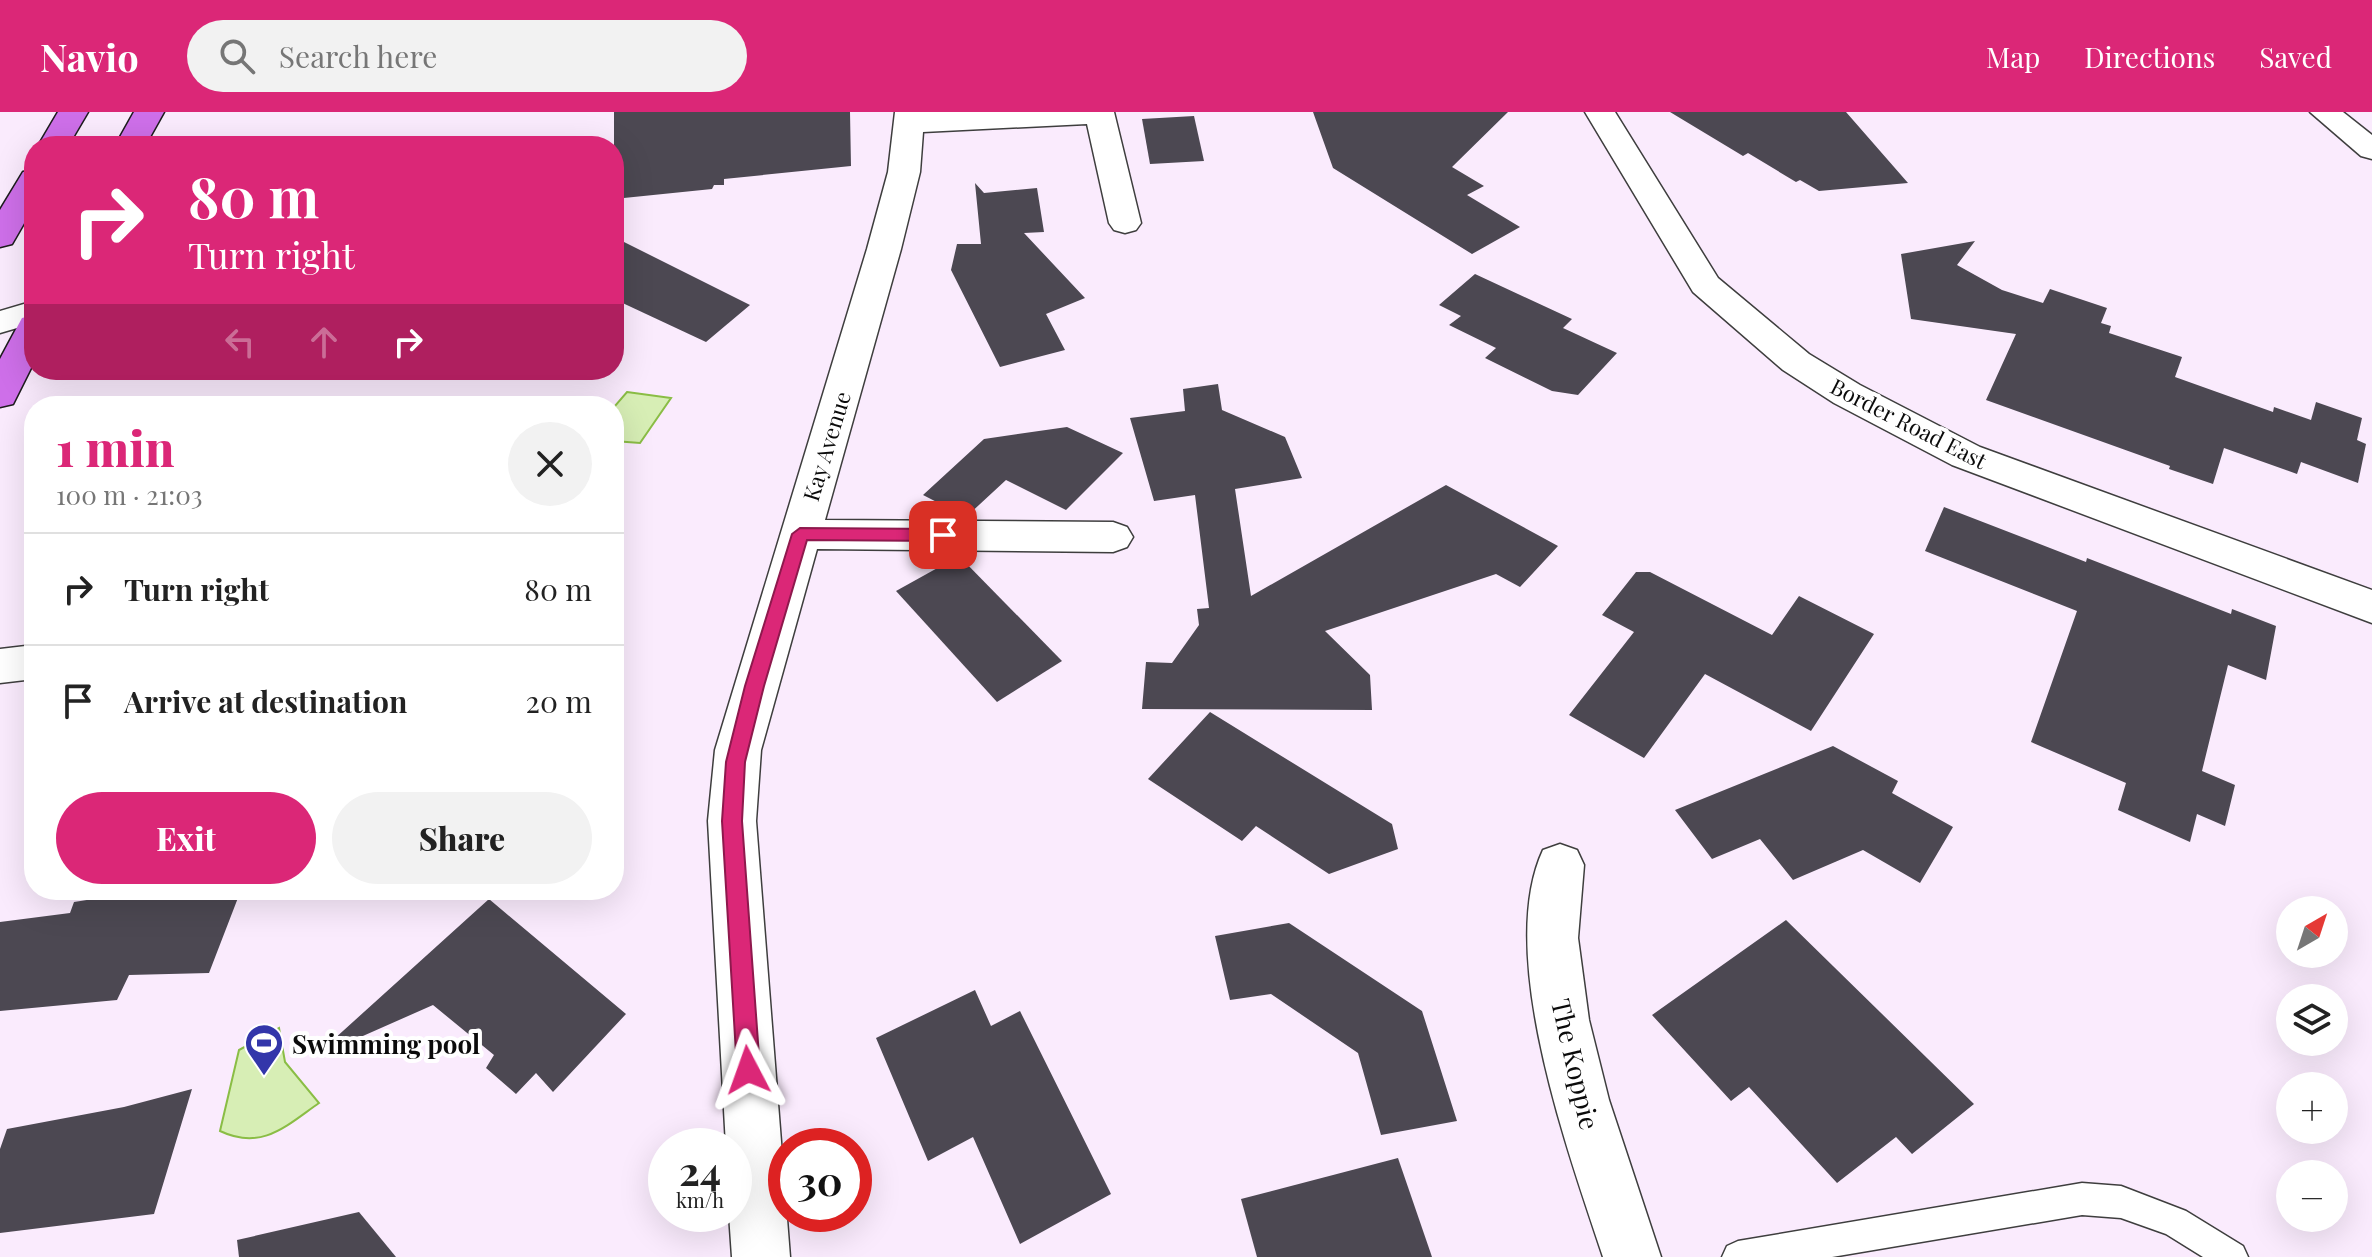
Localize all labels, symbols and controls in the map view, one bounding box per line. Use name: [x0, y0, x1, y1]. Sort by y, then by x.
search box: [187, 20, 747, 92]
text: Navio: [40, 31, 139, 82]
icon: search: [215, 34, 259, 78]
text: Search here: [279, 36, 437, 76]
text: Map: [1986, 38, 2040, 75]
text: Directions: [2084, 38, 2215, 75]
text: Saved: [2259, 38, 2332, 75]
text: 80 m: [188, 158, 319, 233]
icon: right: [56, 168, 160, 272]
text: Turn right: [188, 230, 355, 278]
icon: left: [218, 320, 262, 364]
icon: ahead: [302, 320, 346, 364]
icon: right: [386, 320, 430, 364]
street label: Border Road East: [1826, 371, 1993, 476]
street label: Kay Avenue: [795, 388, 857, 504]
text: 1 min: [56, 415, 174, 479]
button: close: [508, 422, 592, 506]
text: 100 m · 21:03: [56, 477, 203, 512]
pin: [909, 501, 977, 569]
icon: arrive: [921, 513, 965, 557]
icon: right: [56, 567, 100, 611]
text: Turn right: [124, 569, 269, 609]
text: 80 m: [524, 569, 592, 609]
icon: arrive: [56, 679, 100, 723]
text: Arrive at destination: [124, 681, 407, 721]
text: 20 m: [526, 681, 592, 721]
button: Exit: [56, 792, 316, 884]
button: Share: [332, 792, 592, 884]
north arrow: [2276, 896, 2348, 968]
map controls: [2276, 896, 2348, 1232]
button: layers: [2276, 984, 2348, 1056]
street label: The Koppie: [1544, 995, 1608, 1133]
sports icon: Swimming pool: [243, 1022, 285, 1077]
place label: Swimming pool: [292, 1026, 480, 1061]
position arrow: [706, 1028, 790, 1112]
button: +: [2276, 1072, 2348, 1144]
speed limit sign: 30: [768, 1128, 872, 1232]
text: 24: [679, 1143, 721, 1196]
button: −: [2276, 1160, 2348, 1232]
text: km/h: [676, 1186, 724, 1213]

